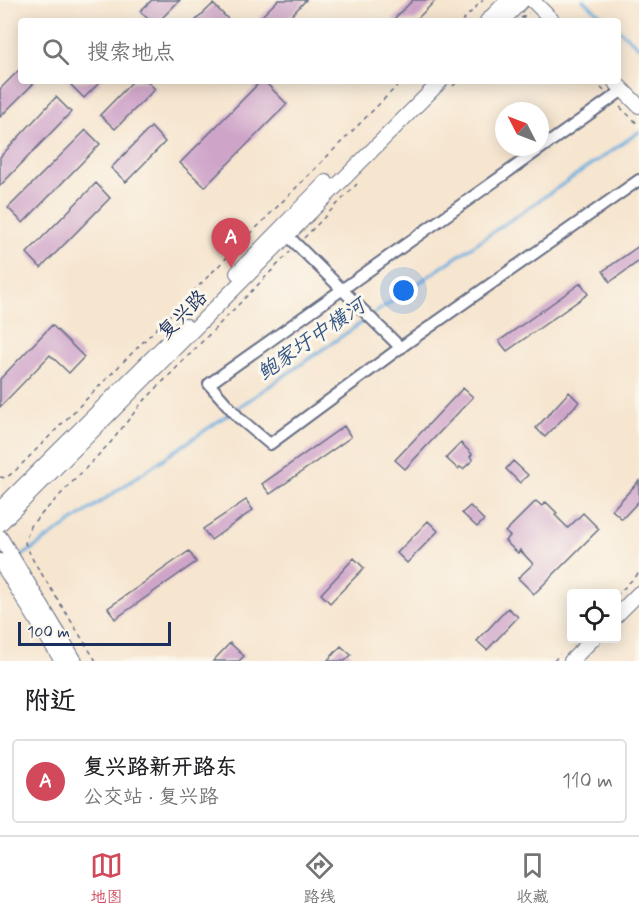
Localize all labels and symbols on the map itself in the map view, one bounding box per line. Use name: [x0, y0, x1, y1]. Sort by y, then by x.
north arrow: [495, 102, 549, 156]
pin: A: [212, 218, 250, 268]
your location: [389, 276, 418, 305]
street label: 复兴路: [152, 284, 215, 346]
water label: 鲍家圩中横河: [252, 290, 374, 387]
scale bar: [18, 619, 171, 646]

